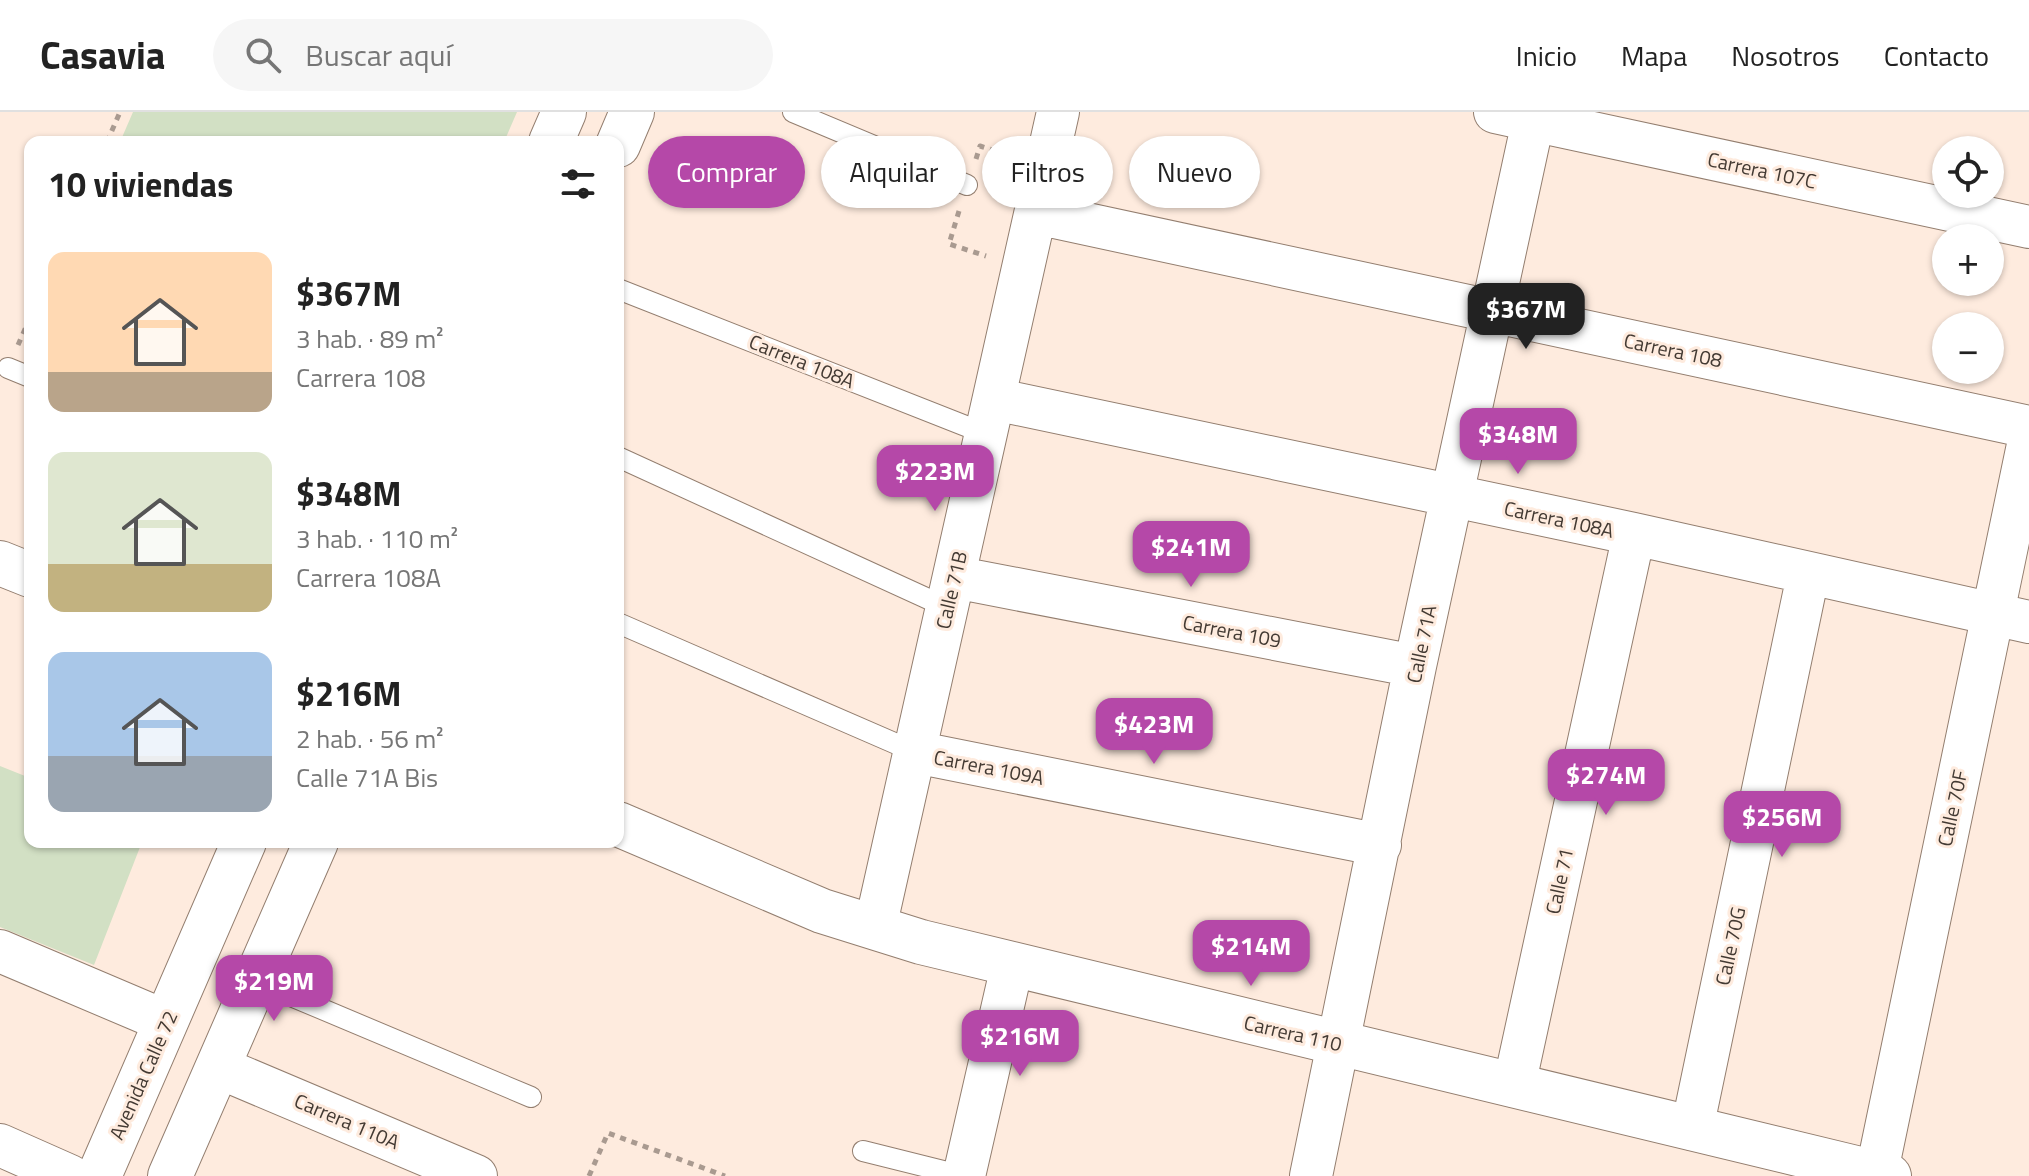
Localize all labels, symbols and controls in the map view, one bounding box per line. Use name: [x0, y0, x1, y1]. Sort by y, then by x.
search box: [213, 19, 773, 91]
text: Casavia: [40, 26, 165, 84]
text: Buscar aquí: [305, 32, 452, 78]
icon: search: [241, 33, 285, 77]
text: Inicio: [1516, 34, 1577, 77]
text: Mapa: [1621, 34, 1687, 77]
text: Nosotros: [1731, 34, 1840, 77]
text: Contacto: [1884, 34, 1989, 77]
chip: Comprar: [648, 136, 805, 208]
chip: Alquilar: [821, 136, 966, 208]
chip: Filtros: [982, 136, 1113, 208]
chip: Nuevo: [1129, 136, 1260, 208]
map controls: [1932, 136, 2004, 384]
button: locate: [1932, 136, 2004, 208]
street label: Carrera 107C: [1705, 143, 1819, 197]
text: 10 viviendas: [48, 158, 233, 210]
icon: filters: [556, 162, 600, 206]
button: +: [1932, 224, 2004, 296]
text: $367M: [296, 267, 401, 319]
pin: $367M: [1470, 283, 1582, 351]
icon: home: [112, 284, 208, 380]
text: $367M: [1486, 289, 1566, 328]
button: −: [1932, 312, 2004, 384]
text: 3 hab. · 89 m²: [296, 319, 444, 358]
street label: Carrera 108: [1621, 324, 1725, 376]
street label: Carrera 108A: [745, 326, 860, 396]
text: Carrera 108: [296, 358, 425, 397]
pin: $348M: [1462, 408, 1574, 476]
text: $348M: [1478, 414, 1558, 453]
pin: $223M: [879, 445, 991, 513]
text: $223M: [895, 451, 975, 490]
text: $348M: [296, 467, 401, 519]
icon: home: [112, 484, 208, 580]
street label: Carrera 108A: [1501, 492, 1617, 546]
text: 3 hab. · 110 m²: [296, 519, 458, 558]
pin: $241M: [1135, 521, 1247, 589]
text: $241M: [1151, 527, 1231, 566]
street label: Calle 71B: [927, 548, 975, 632]
text: Carrera 108A: [296, 558, 441, 597]
street label: Calle 71A: [1398, 602, 1444, 686]
street label: Carrera 109: [1180, 606, 1284, 656]
text: $216M: [296, 667, 401, 719]
icon: home: [112, 684, 208, 780]
pin: $423M: [1098, 698, 1210, 766]
text: $423M: [1114, 704, 1194, 743]
text: 2 hab. · 56 m²: [296, 719, 444, 758]
street label: Carrera 109A: [931, 741, 1047, 793]
pin: $274M: [1550, 749, 1662, 817]
text: $274M: [1566, 755, 1646, 794]
text: Calle 71A Bis: [296, 758, 438, 797]
street label: Calle 70F: [1929, 767, 1975, 849]
pin: $256M: [1726, 791, 1838, 859]
text: $256M: [1742, 797, 1822, 836]
street label: Calle 71: [1537, 845, 1581, 917]
street label: Calle 70G: [1707, 904, 1753, 988]
pin: $214M: [1195, 920, 1307, 988]
text: $214M: [1211, 926, 1291, 965]
pin: $219M: [218, 955, 330, 1023]
text: $219M: [234, 961, 314, 1000]
street label: Avenida Calle 72: [101, 1006, 185, 1144]
street label: Carrera 110: [1241, 1007, 1345, 1059]
pin: $216M: [964, 1010, 1076, 1078]
text: $216M: [980, 1016, 1060, 1055]
street label: Carrera 110A: [290, 1085, 404, 1157]

